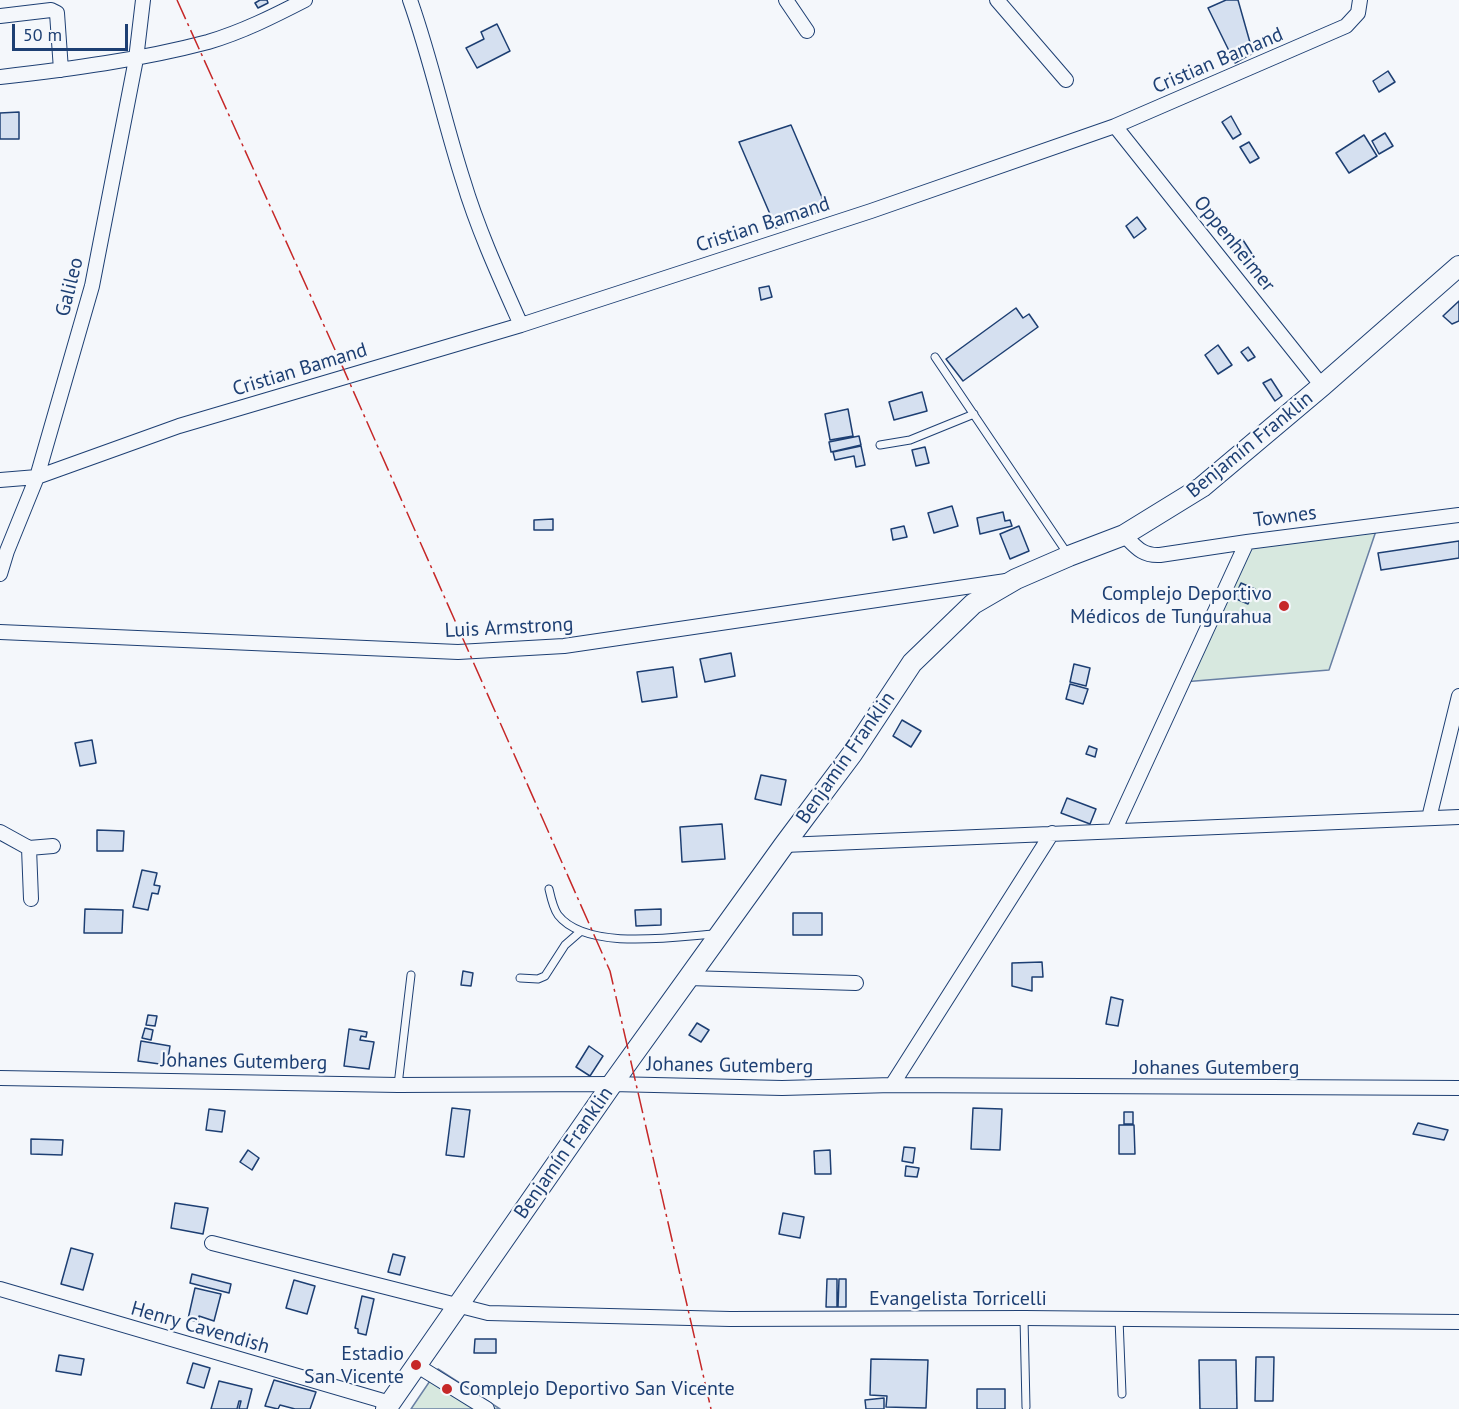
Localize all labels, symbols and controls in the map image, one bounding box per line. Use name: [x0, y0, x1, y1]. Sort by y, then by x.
scale bar: [15, 12, 130, 50]
text: 50 m: [23, 23, 62, 46]
street label: Cristian Bamand: [1149, 23, 1287, 99]
street label: Oppenheimer: [1188, 191, 1280, 297]
street label: Cristian Bamand: [693, 192, 833, 258]
street label: Galileo: [51, 255, 89, 319]
street label: Cristian Bamand: [230, 338, 370, 402]
street label: Benjamín Franklin: [1182, 387, 1318, 503]
street label: Townes: [1252, 501, 1318, 533]
place label: Complejo Deportivo Médicos de Tungurahua: [1070, 582, 1272, 629]
marker: Complejo Deportivo Médicos de Tungurahua: [1277, 599, 1291, 613]
street label: Luis Armstrong: [444, 613, 574, 643]
street label: Benjamín Franklin: [792, 687, 900, 829]
street label: Johanes Gutemberg: [160, 1049, 328, 1075]
street label: Johanes Gutemberg: [646, 1053, 814, 1079]
street label: Johanes Gutemberg: [1133, 1056, 1299, 1080]
street label: Benjamín Franklin: [510, 1082, 618, 1224]
street label: Evangelista Torricelli: [869, 1287, 1047, 1311]
street label: Henry Cavendish: [128, 1297, 272, 1359]
place label: Estadio San Vicente: [304, 1342, 404, 1389]
marker: Estadio San Vicente: [409, 1358, 423, 1372]
place label: Complejo Deportivo San Vicente: [459, 1377, 735, 1401]
marker: Complejo Deportivo San Vicente: [440, 1382, 454, 1396]

